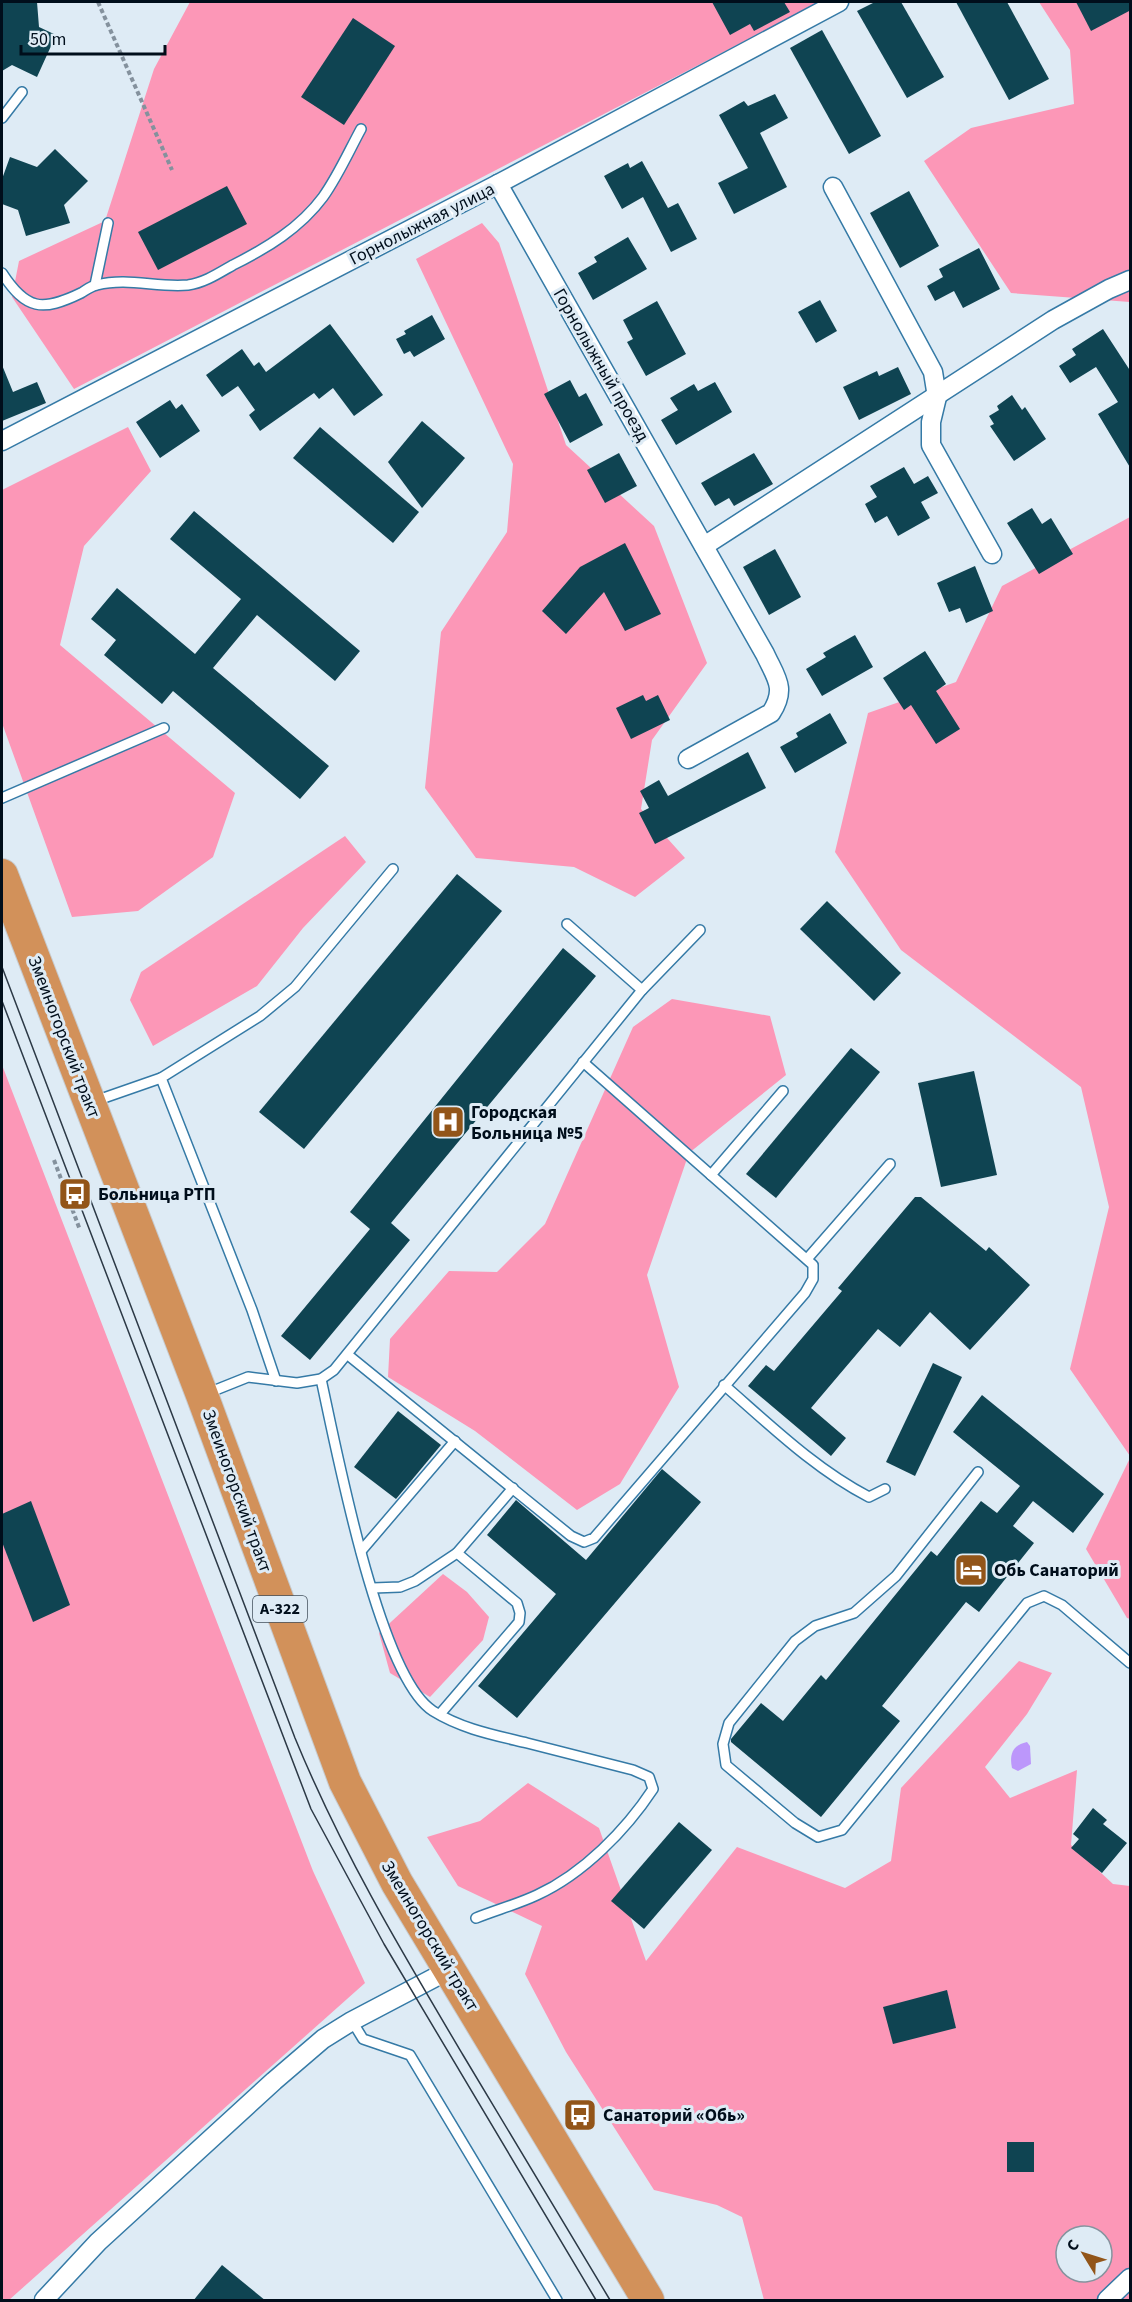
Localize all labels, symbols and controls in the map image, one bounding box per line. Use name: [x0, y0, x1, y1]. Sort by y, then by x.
scale bar: [21, 18, 165, 56]
text: 50 m: [30, 27, 66, 52]
street label: Горнолыжная улица: [345, 177, 499, 271]
street label: Горнолыжный проезд: [547, 284, 655, 447]
street label: Змеиногорский тракт: [22, 952, 106, 1122]
place label: Городская Больница №5: [471, 1100, 583, 1146]
hospital icon: Городская Больница №5: [430, 1104, 466, 1140]
bus stop icon: Больница РТП: [57, 1176, 93, 1212]
place label: Больница РТП: [98, 1182, 216, 1207]
street label: Змеиногорский тракт: [196, 1406, 278, 1576]
hotel icon: Обь Санаторий: [953, 1552, 989, 1588]
place label: Обь Санаторий: [994, 1558, 1119, 1583]
road number: А-322: [253, 1596, 307, 1622]
street label: Змеиногорский тракт: [375, 1856, 485, 2016]
bus stop icon: Санаторий «Обь»: [562, 2097, 598, 2133]
place label: Санаторий «Обь»: [603, 2103, 745, 2128]
north arrow: [1054, 2224, 1114, 2284]
text: С: [1061, 2235, 1085, 2256]

